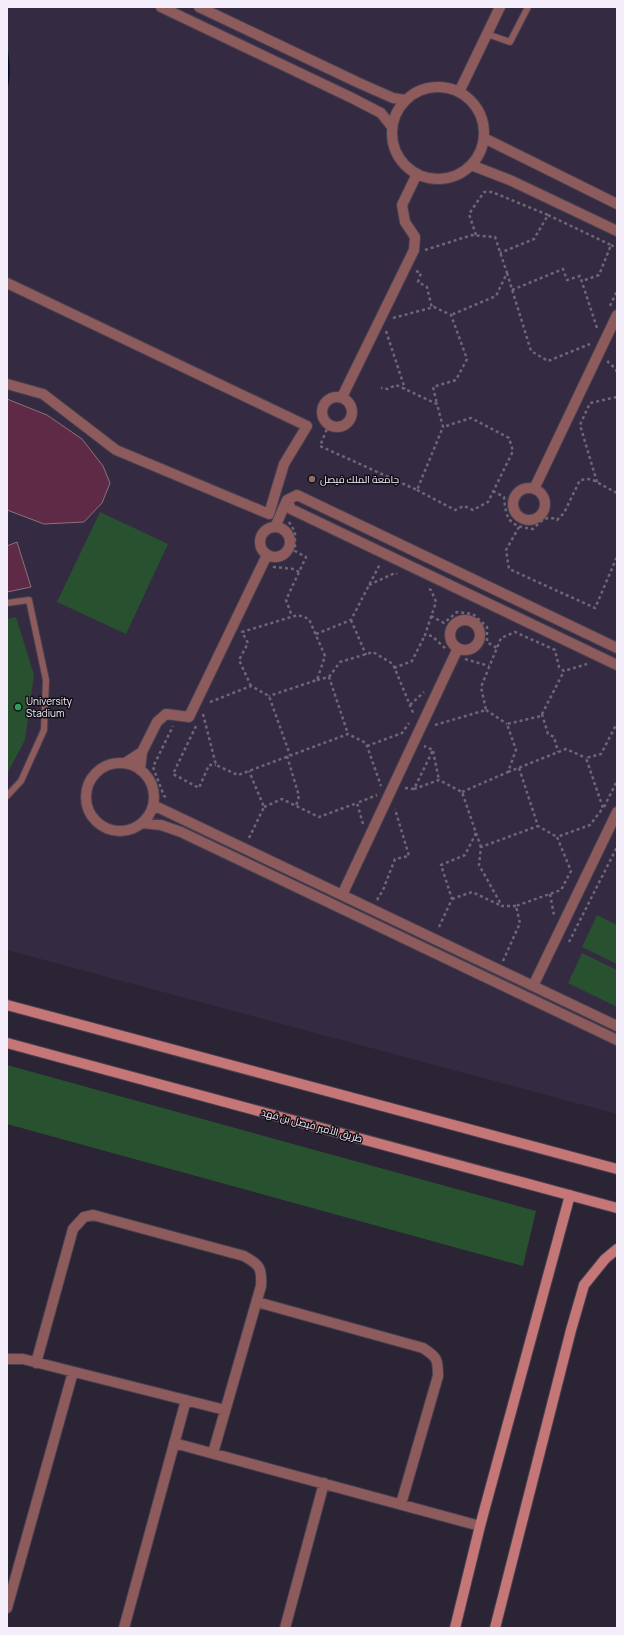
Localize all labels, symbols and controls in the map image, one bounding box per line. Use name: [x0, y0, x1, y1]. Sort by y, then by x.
place label: جامعة الملك فيصل: [320, 472, 399, 486]
marker: جامعة الملك فيصل: [307, 474, 317, 484]
place label: University Stadium: [26, 694, 73, 720]
marker: University Stadium: [13, 702, 23, 712]
street label: طريق الأمير فيصل بن فهد: [260, 1105, 364, 1145]

